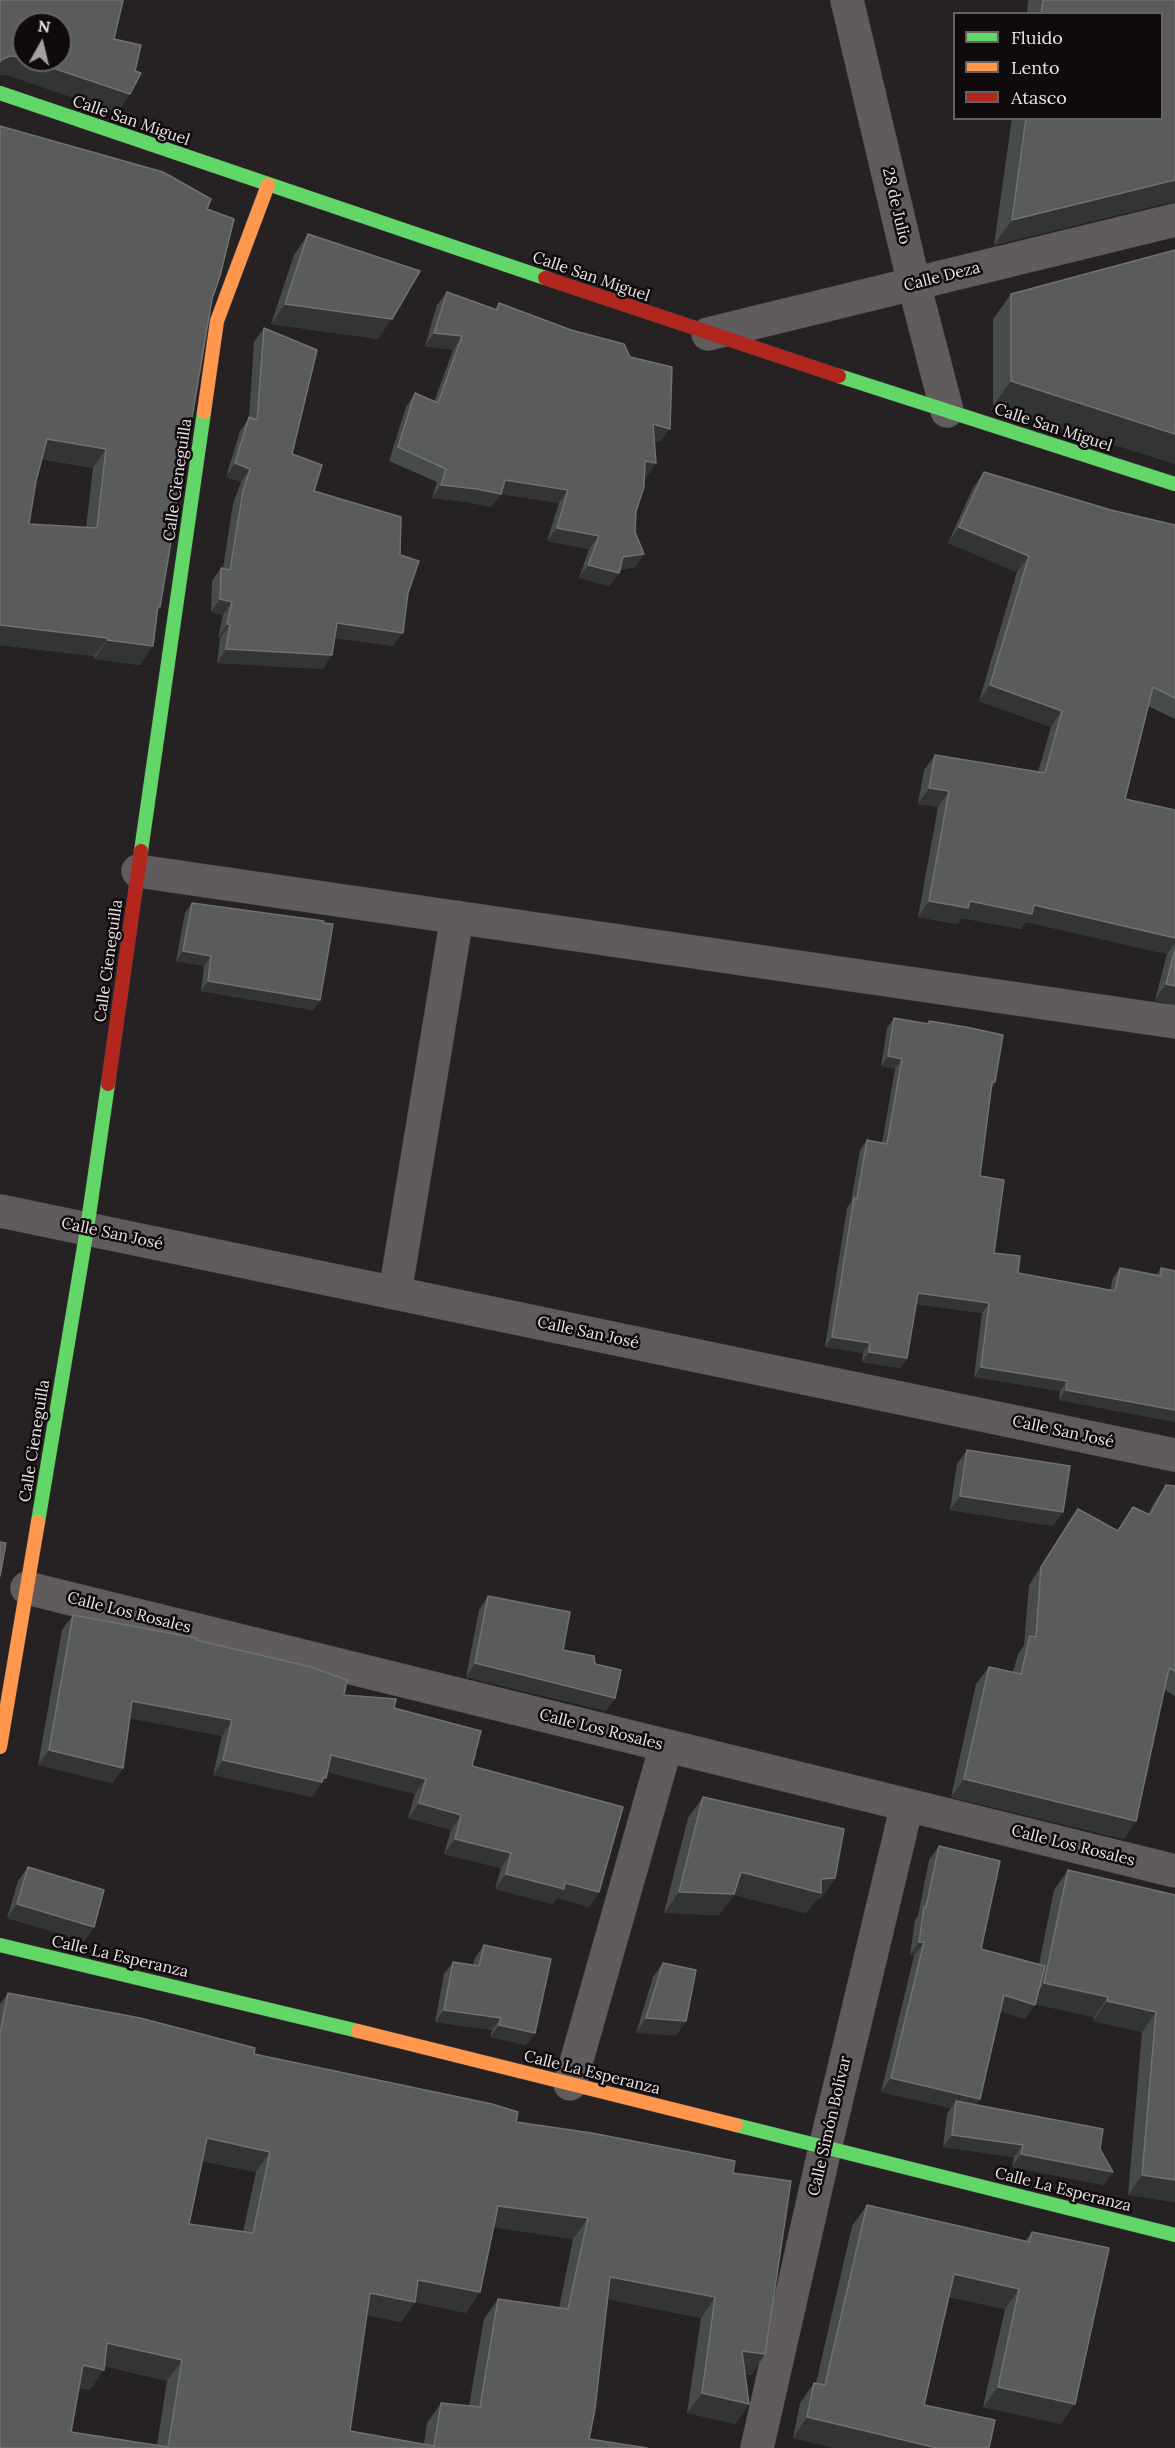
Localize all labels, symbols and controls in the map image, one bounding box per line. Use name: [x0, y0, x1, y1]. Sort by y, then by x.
north arrow: [12, 12, 72, 72]
legend: [953, 12, 1163, 120]
text: N: [37, 15, 52, 37]
text: Fluido: [1011, 26, 1063, 49]
text: Lento: [1011, 56, 1059, 79]
text: Atasco: [1011, 86, 1067, 109]
street label: Calle San Miguel: [70, 92, 192, 150]
street label: 28 de Julio: [878, 166, 914, 246]
street label: Calle San Miguel: [530, 248, 652, 306]
street label: Calle Deza: [902, 258, 982, 296]
street label: Calle San Miguel: [992, 400, 1114, 456]
street label: Calle Cieneguilla: [160, 417, 196, 543]
street label: Calle Cieneguilla: [91, 898, 127, 1024]
street label: Calle San José: [59, 1214, 165, 1254]
street label: Calle San José: [535, 1313, 641, 1353]
street label: Calle Cieneguilla: [16, 1378, 54, 1504]
street label: Calle San José: [1010, 1412, 1116, 1452]
street label: Calle Los Rosales: [65, 1588, 193, 1638]
street label: Calle Los Rosales: [537, 1705, 665, 1755]
street label: Calle Los Rosales: [1009, 1821, 1137, 1871]
street label: Calle La Esperanza: [50, 1932, 190, 1982]
street label: Calle La Esperanza: [522, 2047, 662, 2099]
street label: Calle Simón Bolívar: [805, 2054, 855, 2198]
street label: Calle La Esperanza: [993, 2164, 1133, 2216]

